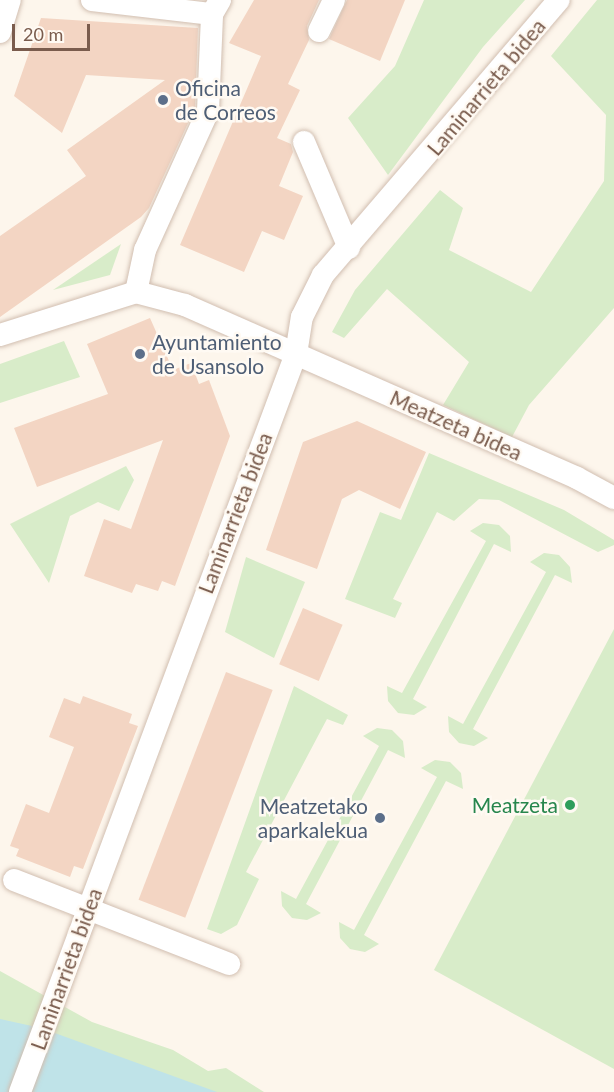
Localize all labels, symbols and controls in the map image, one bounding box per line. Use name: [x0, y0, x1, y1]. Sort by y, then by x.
scale bar: [15, 12, 93, 50]
street label: Laminarrieta bidea: [422, 14, 550, 160]
text: 20 m: [23, 23, 63, 45]
place label: Oficina de Correos: [175, 75, 276, 125]
marker: Oficina de Correos: [156, 93, 170, 107]
place label: Ayuntamiento de Usansolo: [152, 329, 282, 379]
marker: Ayuntamiento de Usansolo: [133, 347, 147, 361]
street label: Meatzeta bidea: [386, 385, 526, 465]
street label: Laminarrieta bidea: [193, 429, 277, 597]
place label: Meatzeta: [472, 792, 558, 818]
place label: Meatzetako aparkalekua: [258, 793, 368, 843]
marker: Meatzeta: [563, 798, 577, 812]
marker: Meatzetako aparkalekua: [373, 811, 387, 825]
street label: Laminarrieta bidea: [25, 885, 107, 1053]

